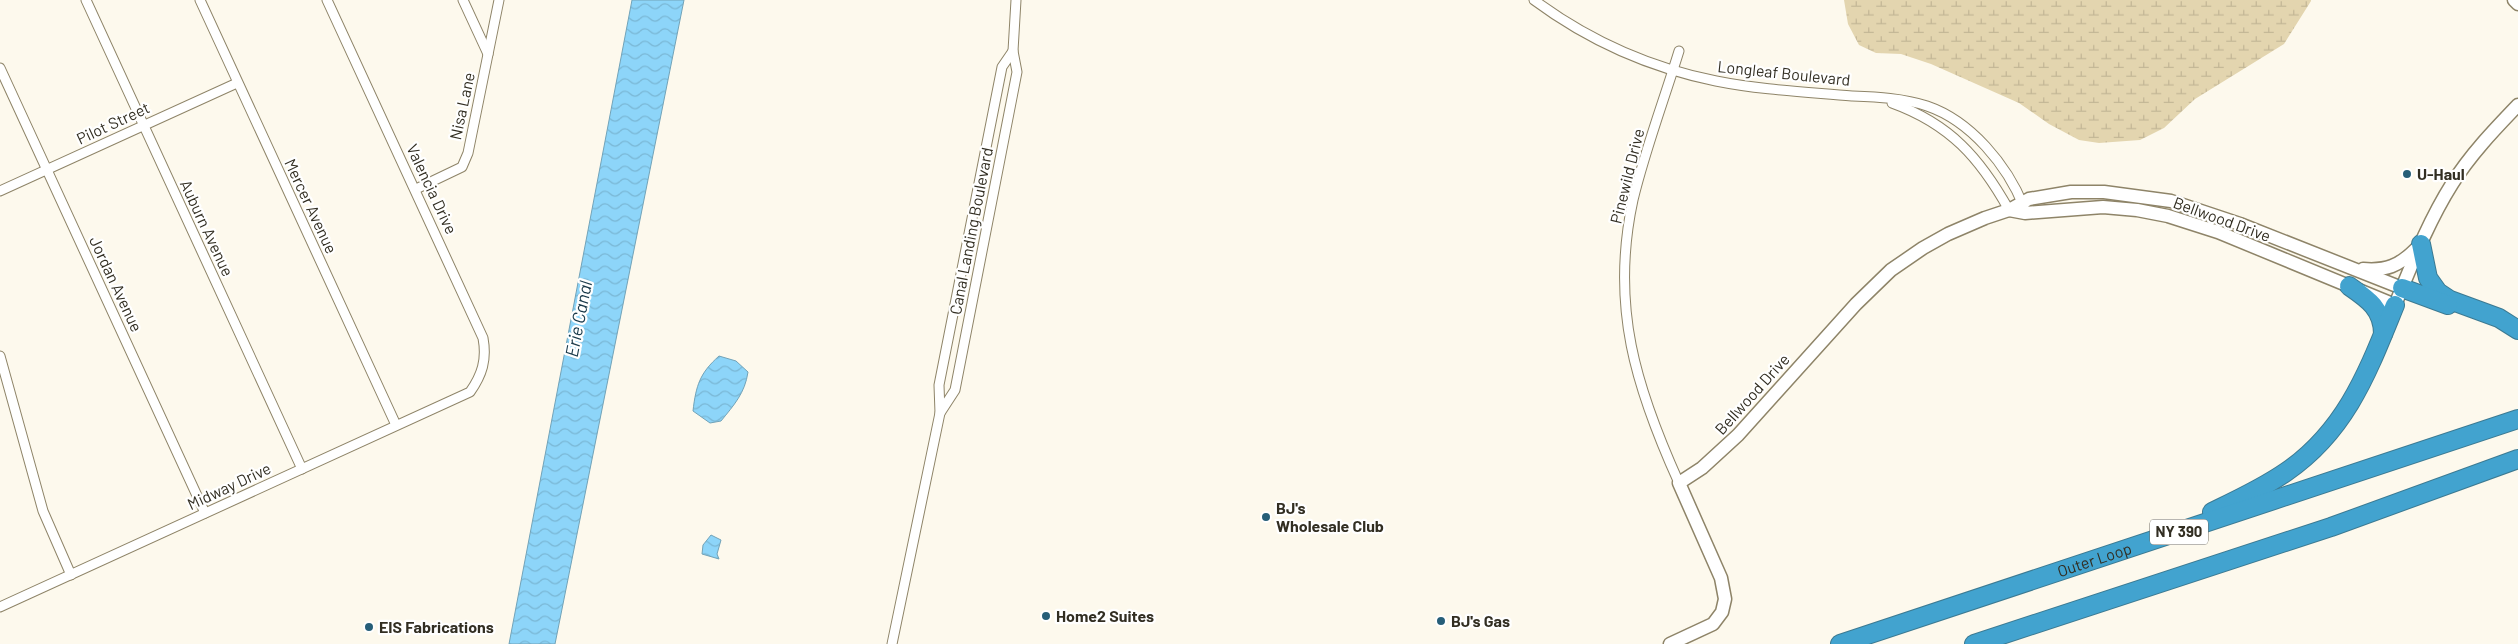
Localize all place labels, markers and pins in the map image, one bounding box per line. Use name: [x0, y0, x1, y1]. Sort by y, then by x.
place label: U-Haul: [2417, 164, 2465, 183]
marker: U-Haul: [2401, 168, 2413, 180]
place label: BJ's Wholesale Club: [1276, 498, 1384, 535]
marker: BJ's Wholesale Club: [1260, 511, 1272, 523]
place label: Home2 Suites: [1056, 606, 1154, 625]
marker: Home2 Suites: [1040, 610, 1052, 622]
place label: BJ's Gas: [1451, 611, 1510, 630]
marker: BJ's Gas: [1435, 615, 1447, 627]
place label: EIS Fabrications: [379, 617, 494, 636]
marker: EIS Fabrications: [363, 621, 375, 633]

